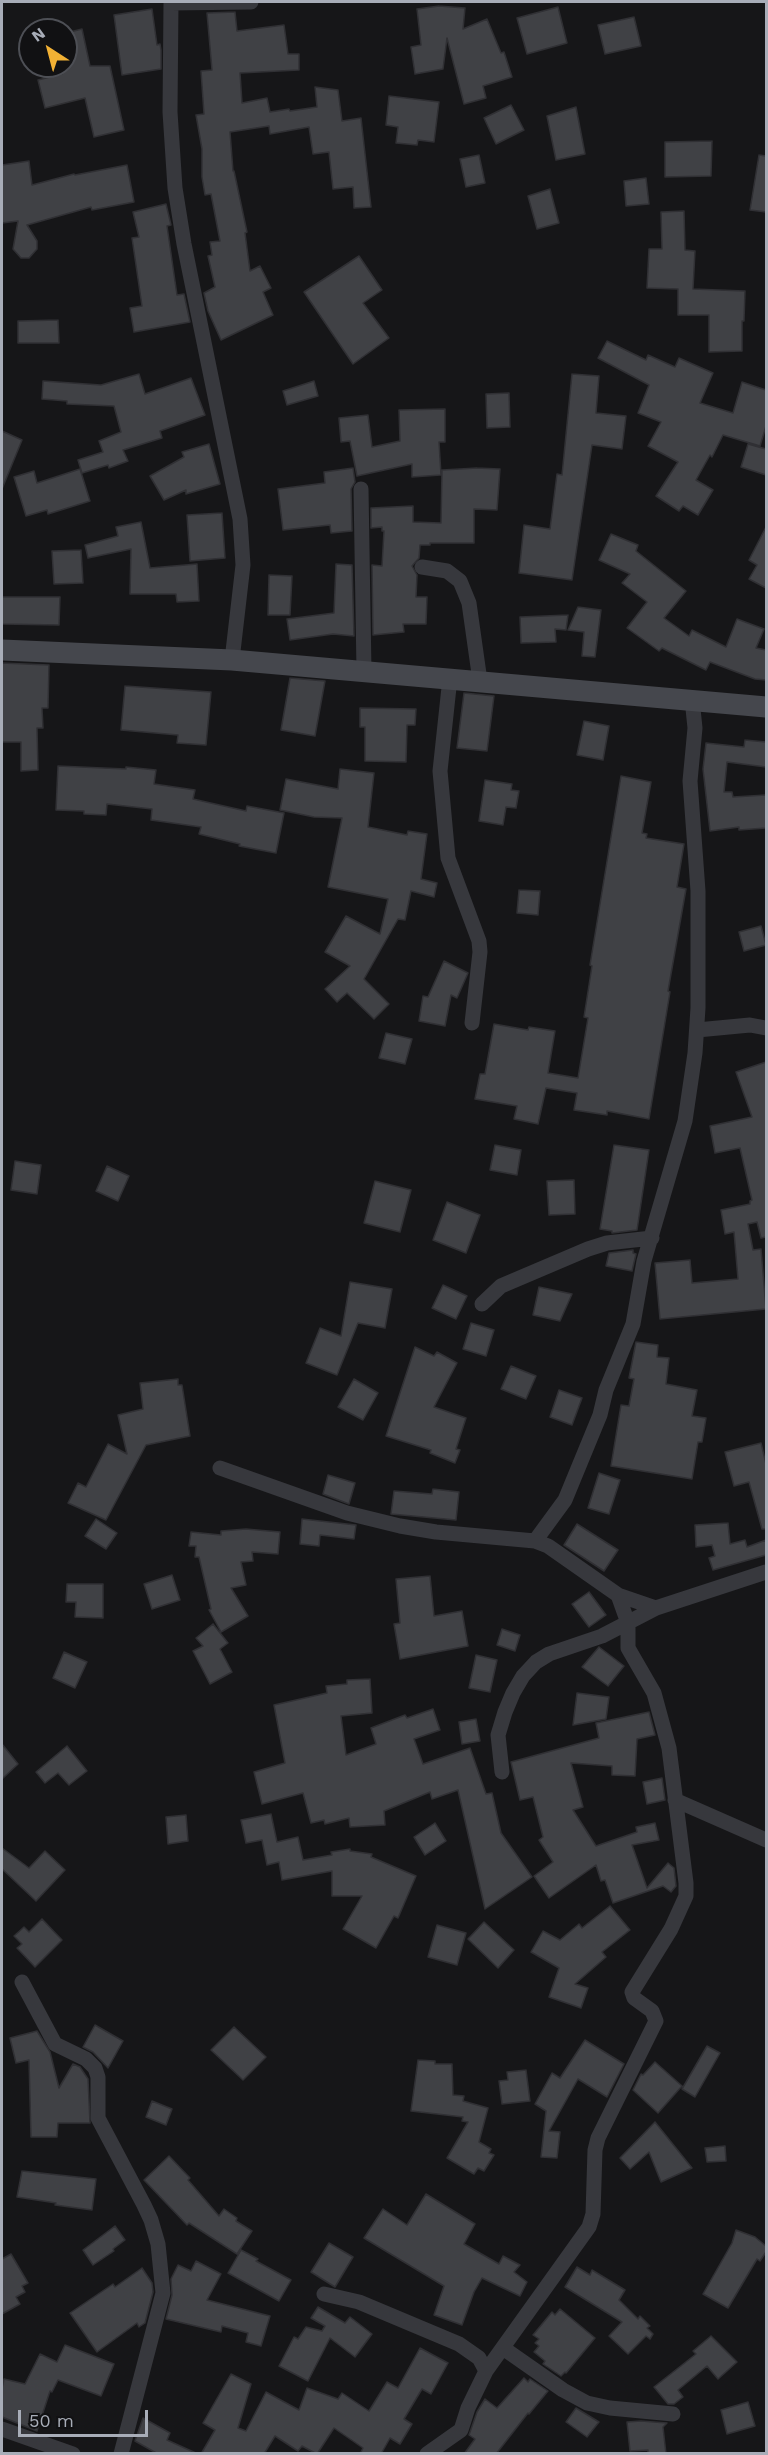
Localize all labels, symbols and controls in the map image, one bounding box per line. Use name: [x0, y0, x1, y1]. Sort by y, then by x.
north arrow: [18, 18, 78, 78]
text: N: [28, 23, 49, 46]
scale bar: [21, 2398, 152, 2436]
text: 50 m: [29, 2410, 74, 2431]

